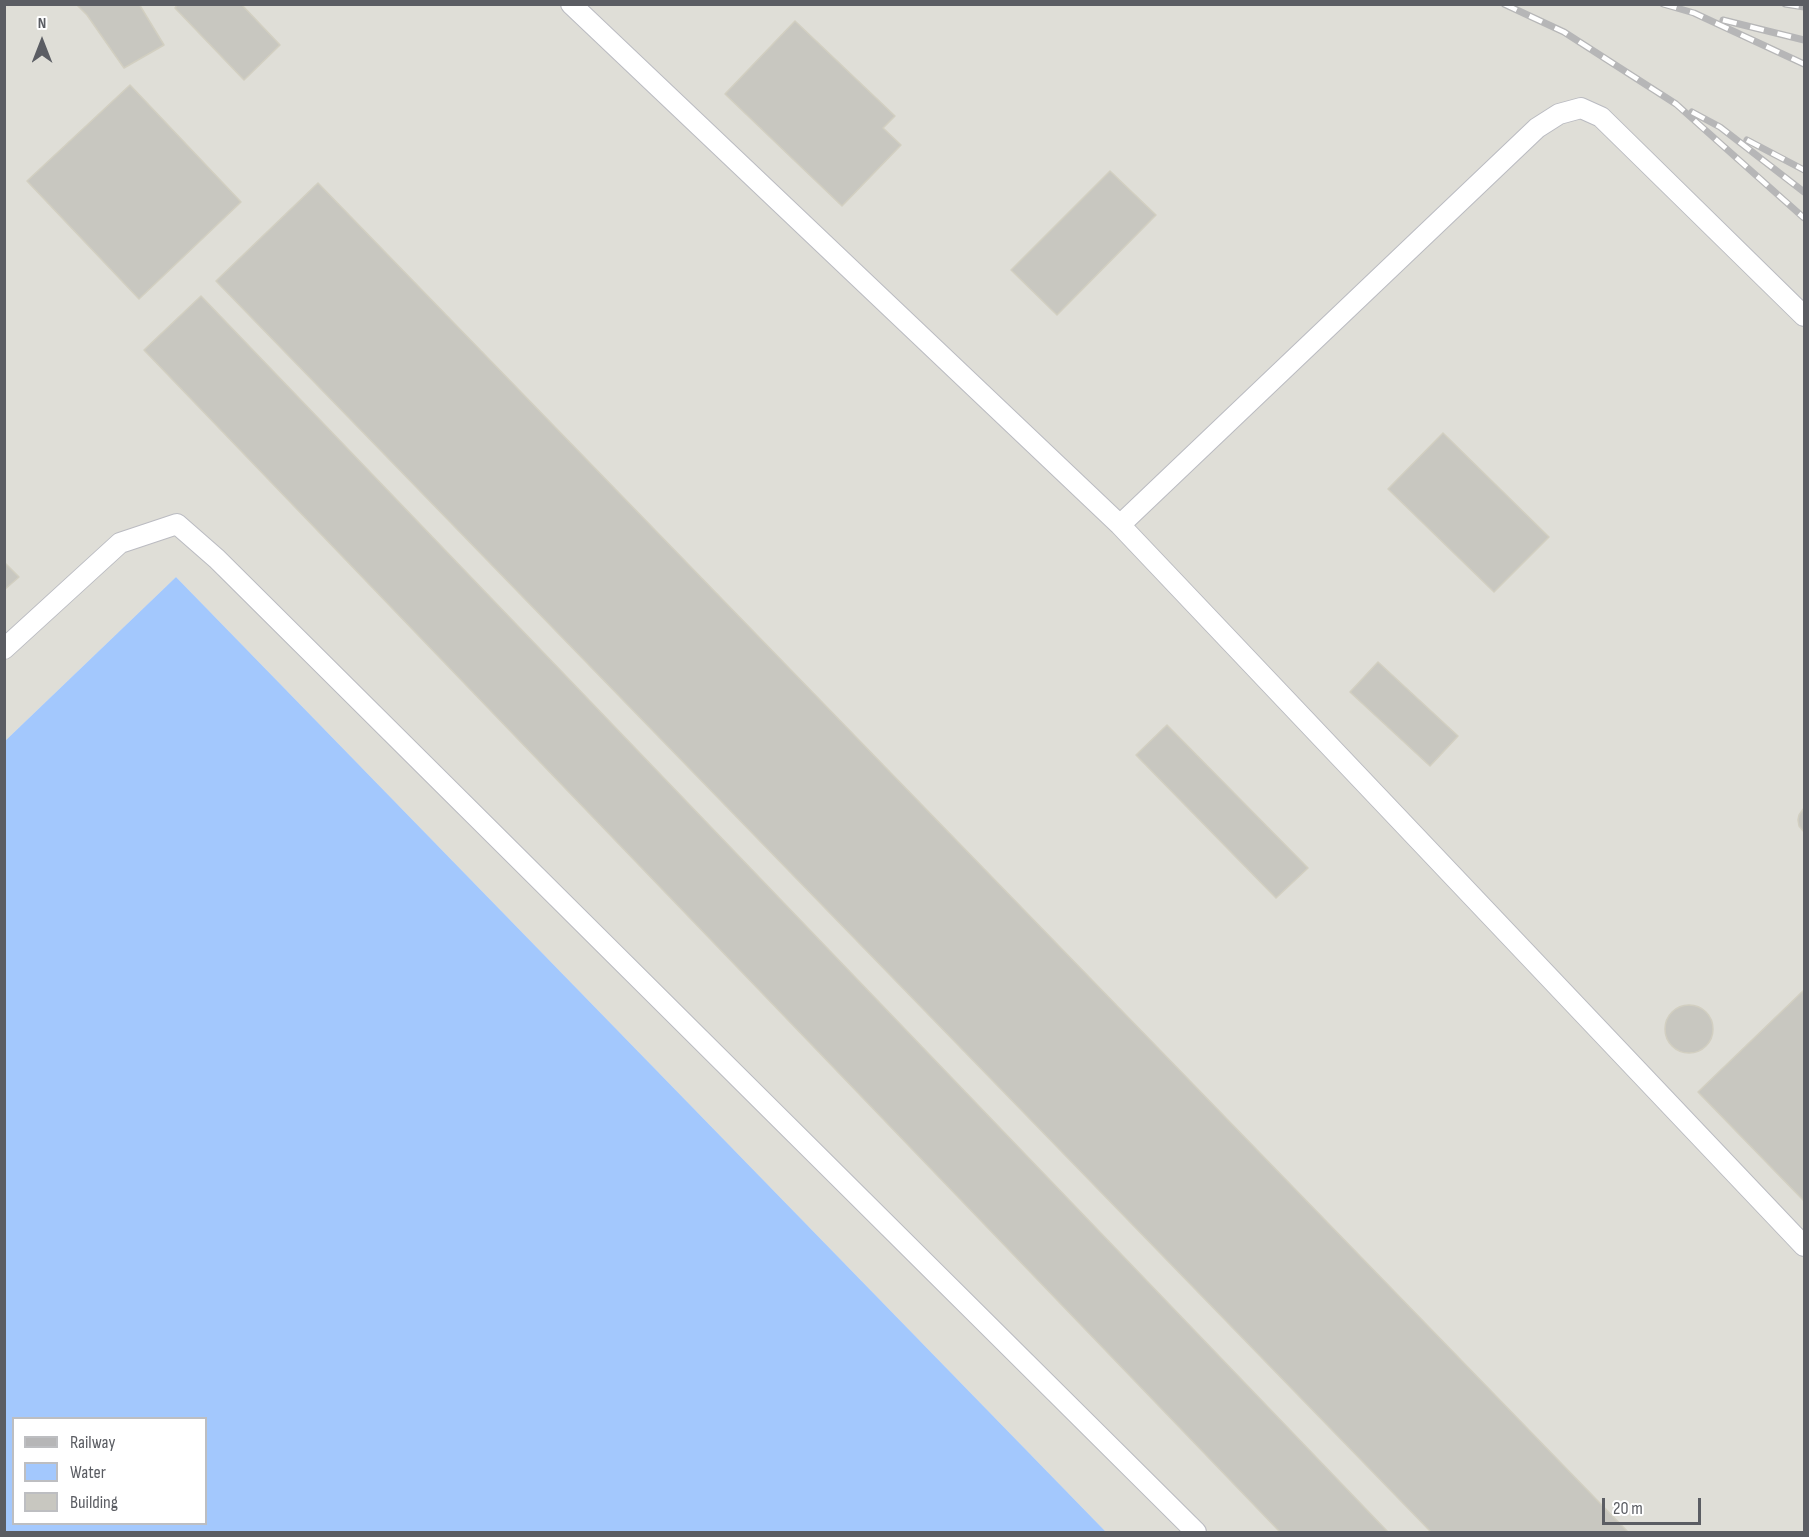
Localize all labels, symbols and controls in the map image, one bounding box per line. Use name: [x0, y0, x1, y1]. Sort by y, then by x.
north arrow: [12, 12, 72, 72]
text: N: [38, 14, 46, 33]
legend: [12, 1417, 207, 1525]
text: Railway: [70, 1432, 115, 1453]
text: Water: [70, 1462, 106, 1483]
scale bar: [1605, 1486, 1704, 1524]
text: Building: [70, 1492, 118, 1513]
text: 20 m: [1613, 1498, 1643, 1519]

